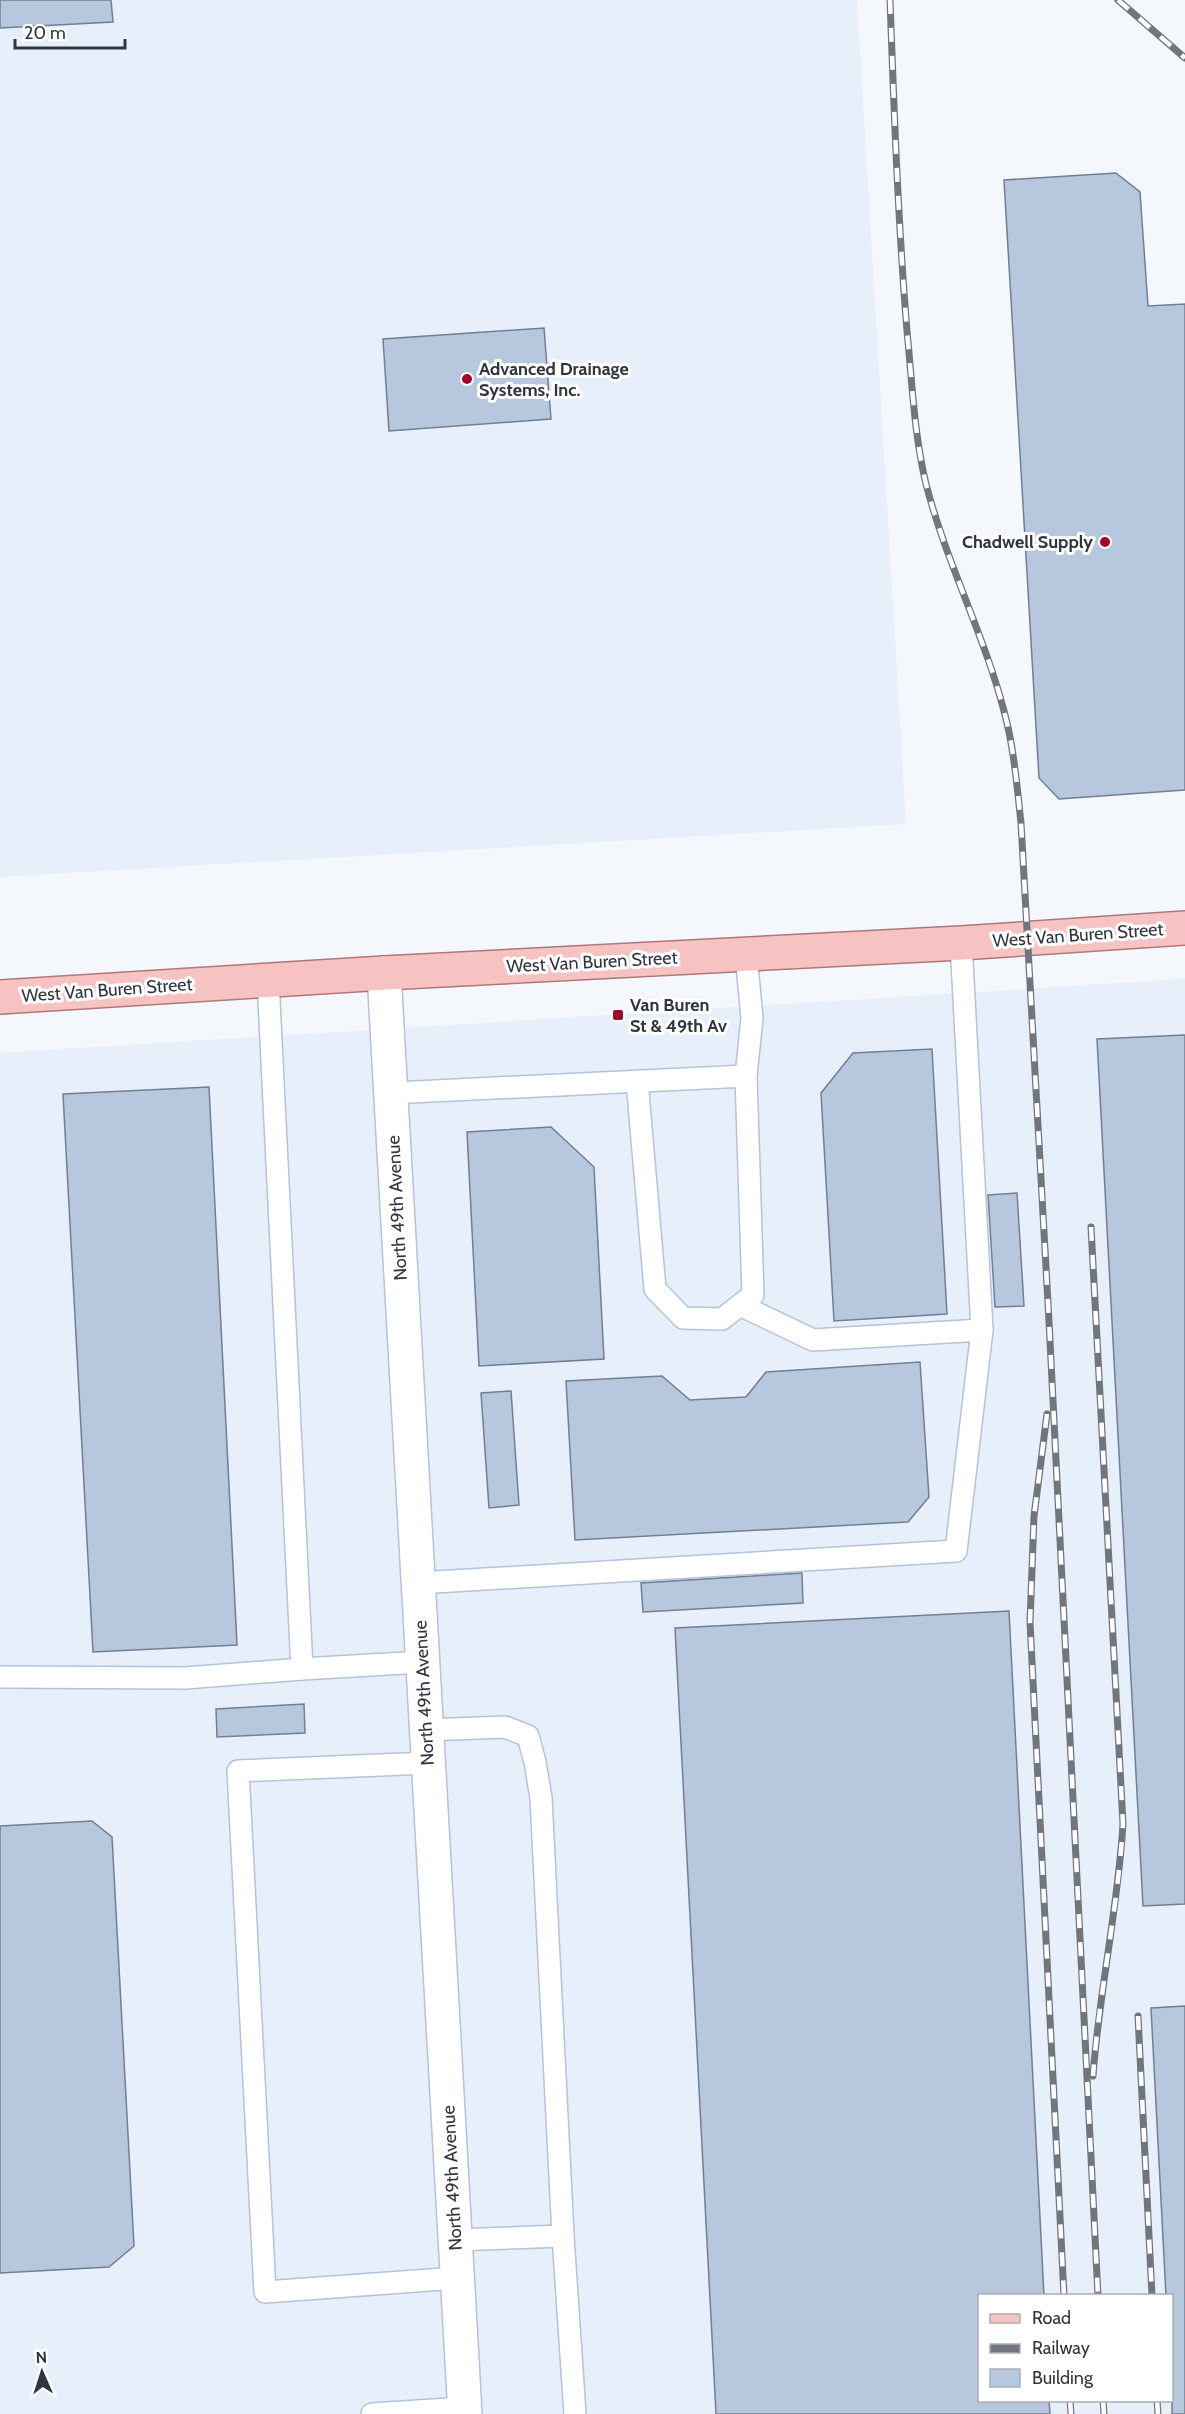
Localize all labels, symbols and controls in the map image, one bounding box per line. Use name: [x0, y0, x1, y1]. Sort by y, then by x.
scale bar: [15, 12, 124, 50]
text: 20 m: [24, 22, 66, 44]
place label: Advanced Drainage Systems, Inc.: [479, 358, 629, 401]
marker: Advanced Drainage Systems, Inc.: [460, 372, 474, 386]
place label: Chadwell Supply: [962, 531, 1093, 553]
marker: Chadwell Supply: [1098, 535, 1112, 549]
street label: West Van Buren Street: [992, 918, 1164, 952]
street label: West Van Buren Street: [506, 947, 678, 977]
street label: West Van Buren Street: [21, 973, 193, 1007]
place label: Van Buren St & 49th Av: [630, 994, 727, 1037]
marker: Van Buren St & 49th Av: [611, 1008, 625, 1022]
street label: North 49th Avenue: [382, 1135, 412, 1281]
street label: North 49th Avenue: [409, 1620, 439, 1766]
street label: North 49th Avenue: [437, 2105, 467, 2251]
legend: [978, 2294, 1173, 2402]
text: Road: [1032, 2307, 1071, 2329]
text: Railway: [1032, 2337, 1090, 2359]
north arrow: [12, 2342, 72, 2402]
text: N: [35, 2348, 47, 2367]
text: Building: [1032, 2367, 1094, 2389]

